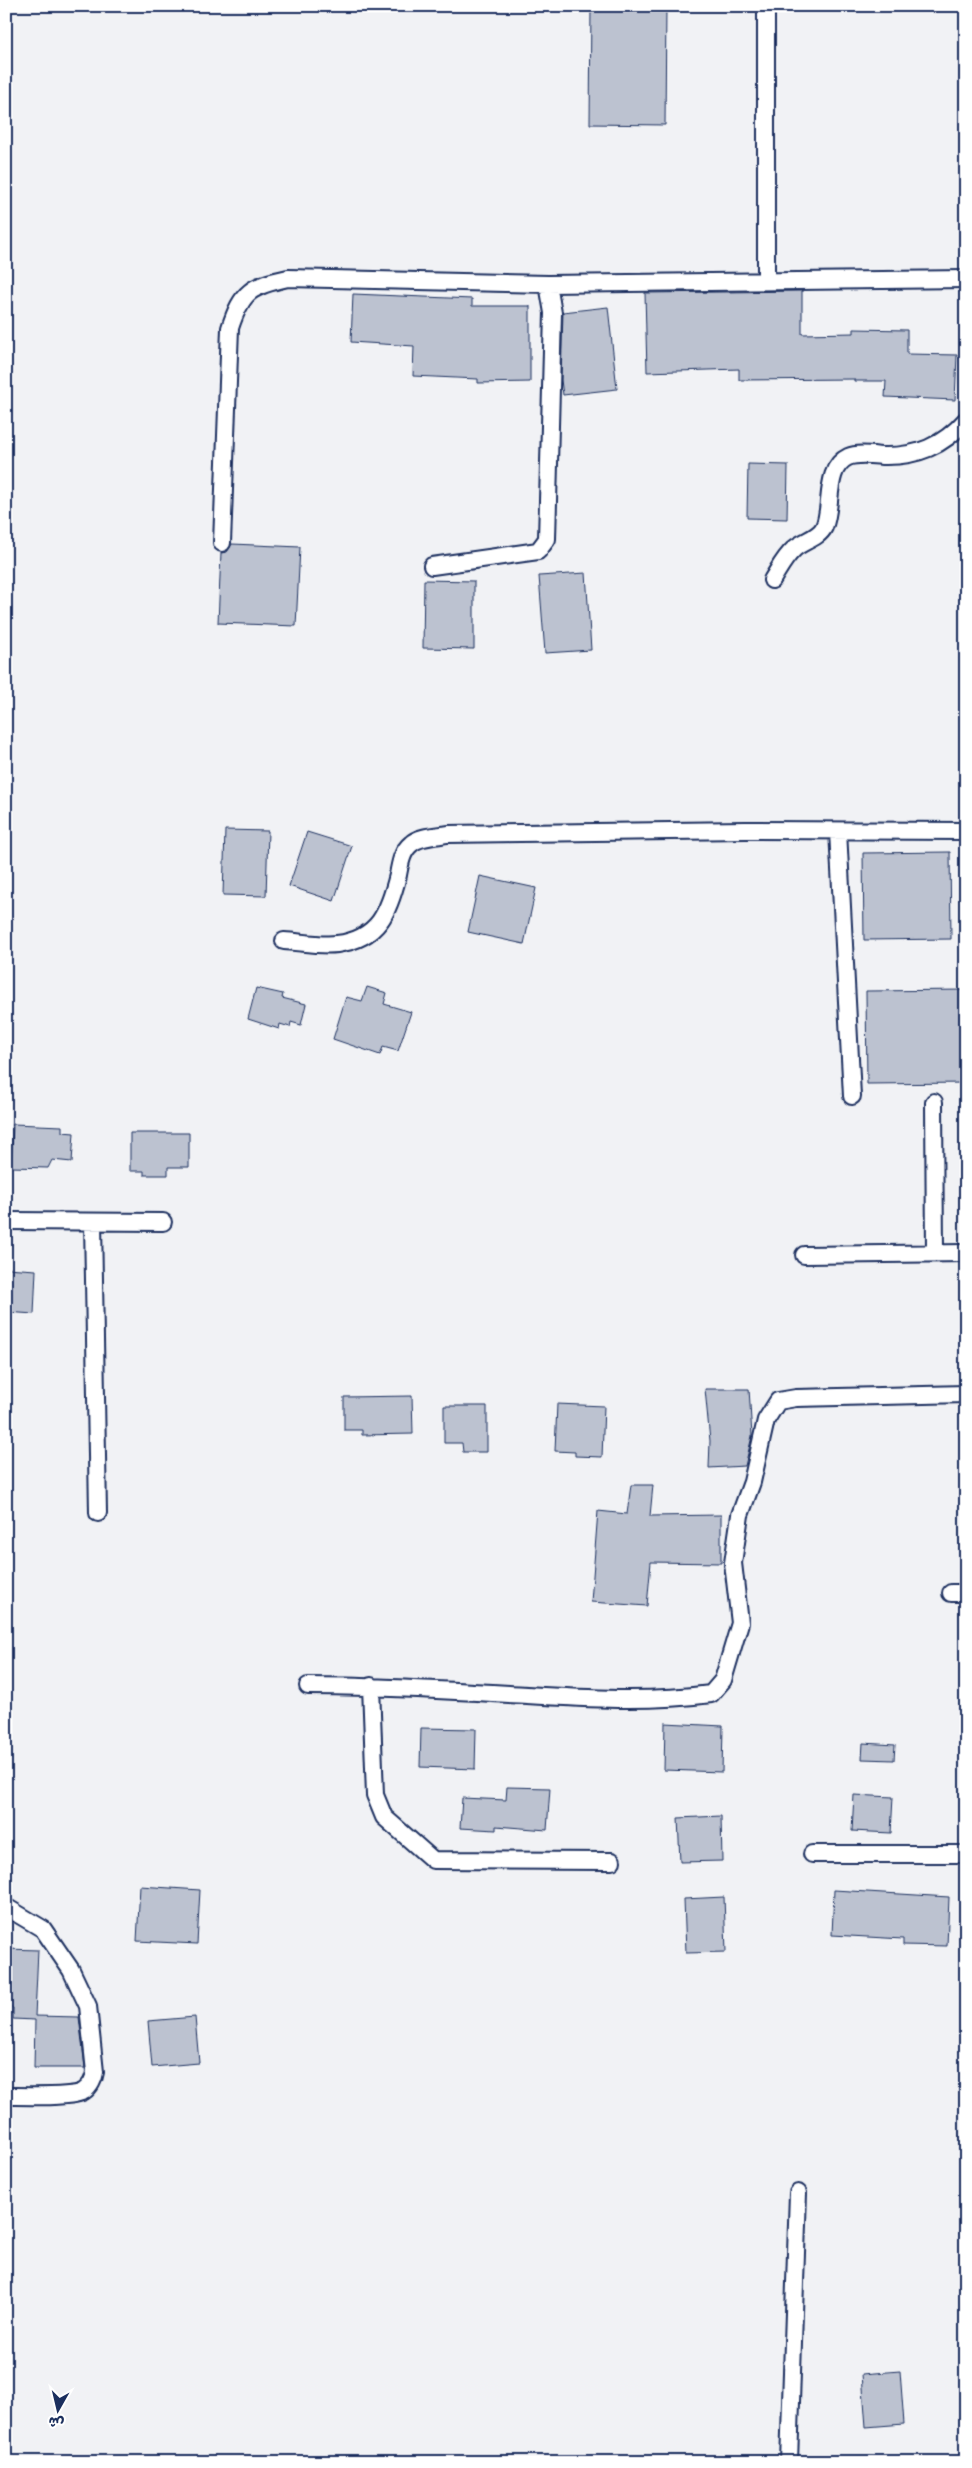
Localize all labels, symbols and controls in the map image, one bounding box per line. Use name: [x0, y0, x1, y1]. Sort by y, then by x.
north arrow: [32, 2386, 82, 2436]
text: ش: [47, 2413, 65, 2432]

